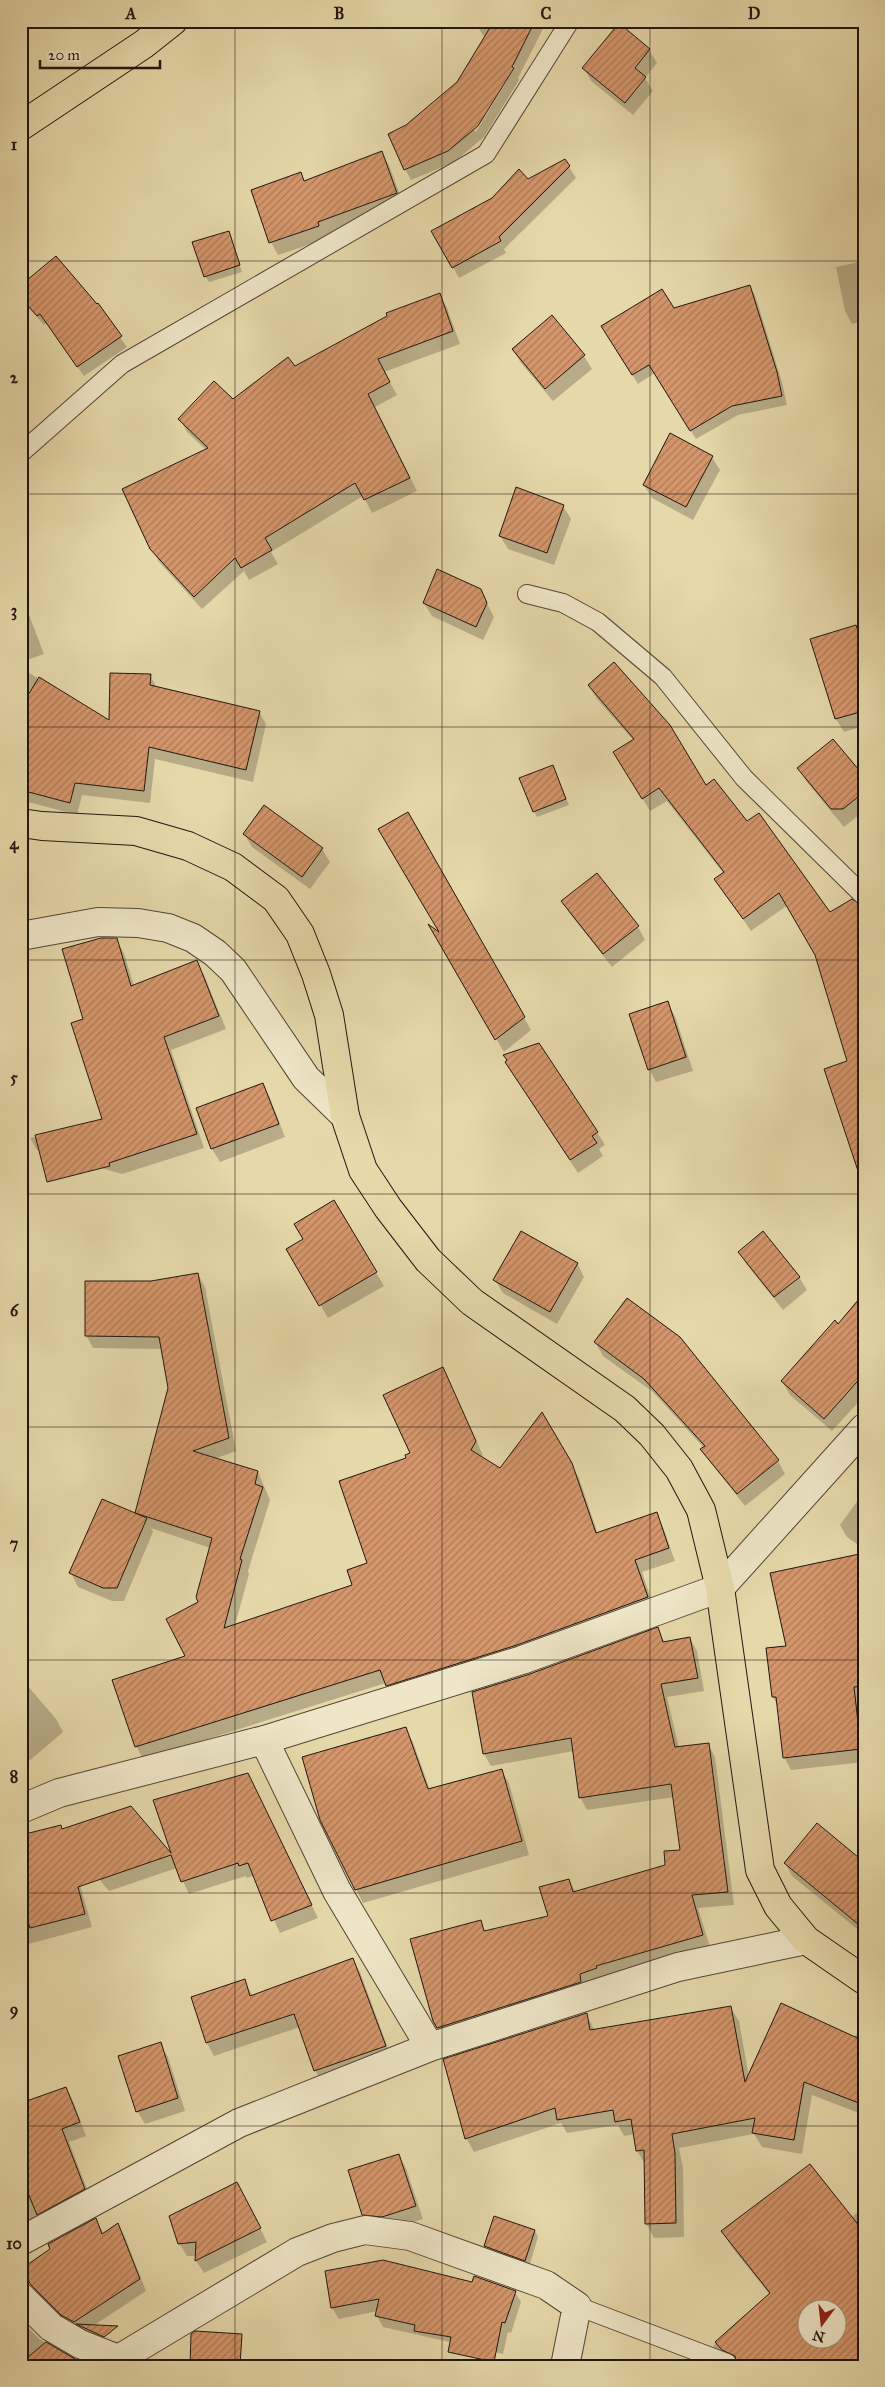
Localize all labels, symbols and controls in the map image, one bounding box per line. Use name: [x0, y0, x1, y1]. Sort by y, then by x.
text: A: [125, 4, 137, 23]
text: B: [334, 4, 344, 23]
text: C: [541, 4, 552, 23]
text: D: [748, 4, 761, 23]
scale bar: [40, 38, 160, 70]
text: 20 m: [48, 46, 80, 64]
text: 1: [11, 135, 18, 154]
text: 2: [10, 368, 19, 387]
text: 3: [11, 601, 17, 621]
text: 4: [10, 834, 20, 854]
text: 5: [10, 1068, 18, 1087]
text: 6: [10, 1301, 19, 1320]
text: 7: [10, 1534, 19, 1553]
text: 8: [10, 1767, 18, 1786]
text: 9: [10, 2000, 18, 2020]
text: 10: [6, 2234, 22, 2253]
north arrow: [798, 2300, 848, 2350]
text: N: [811, 2326, 827, 2346]

